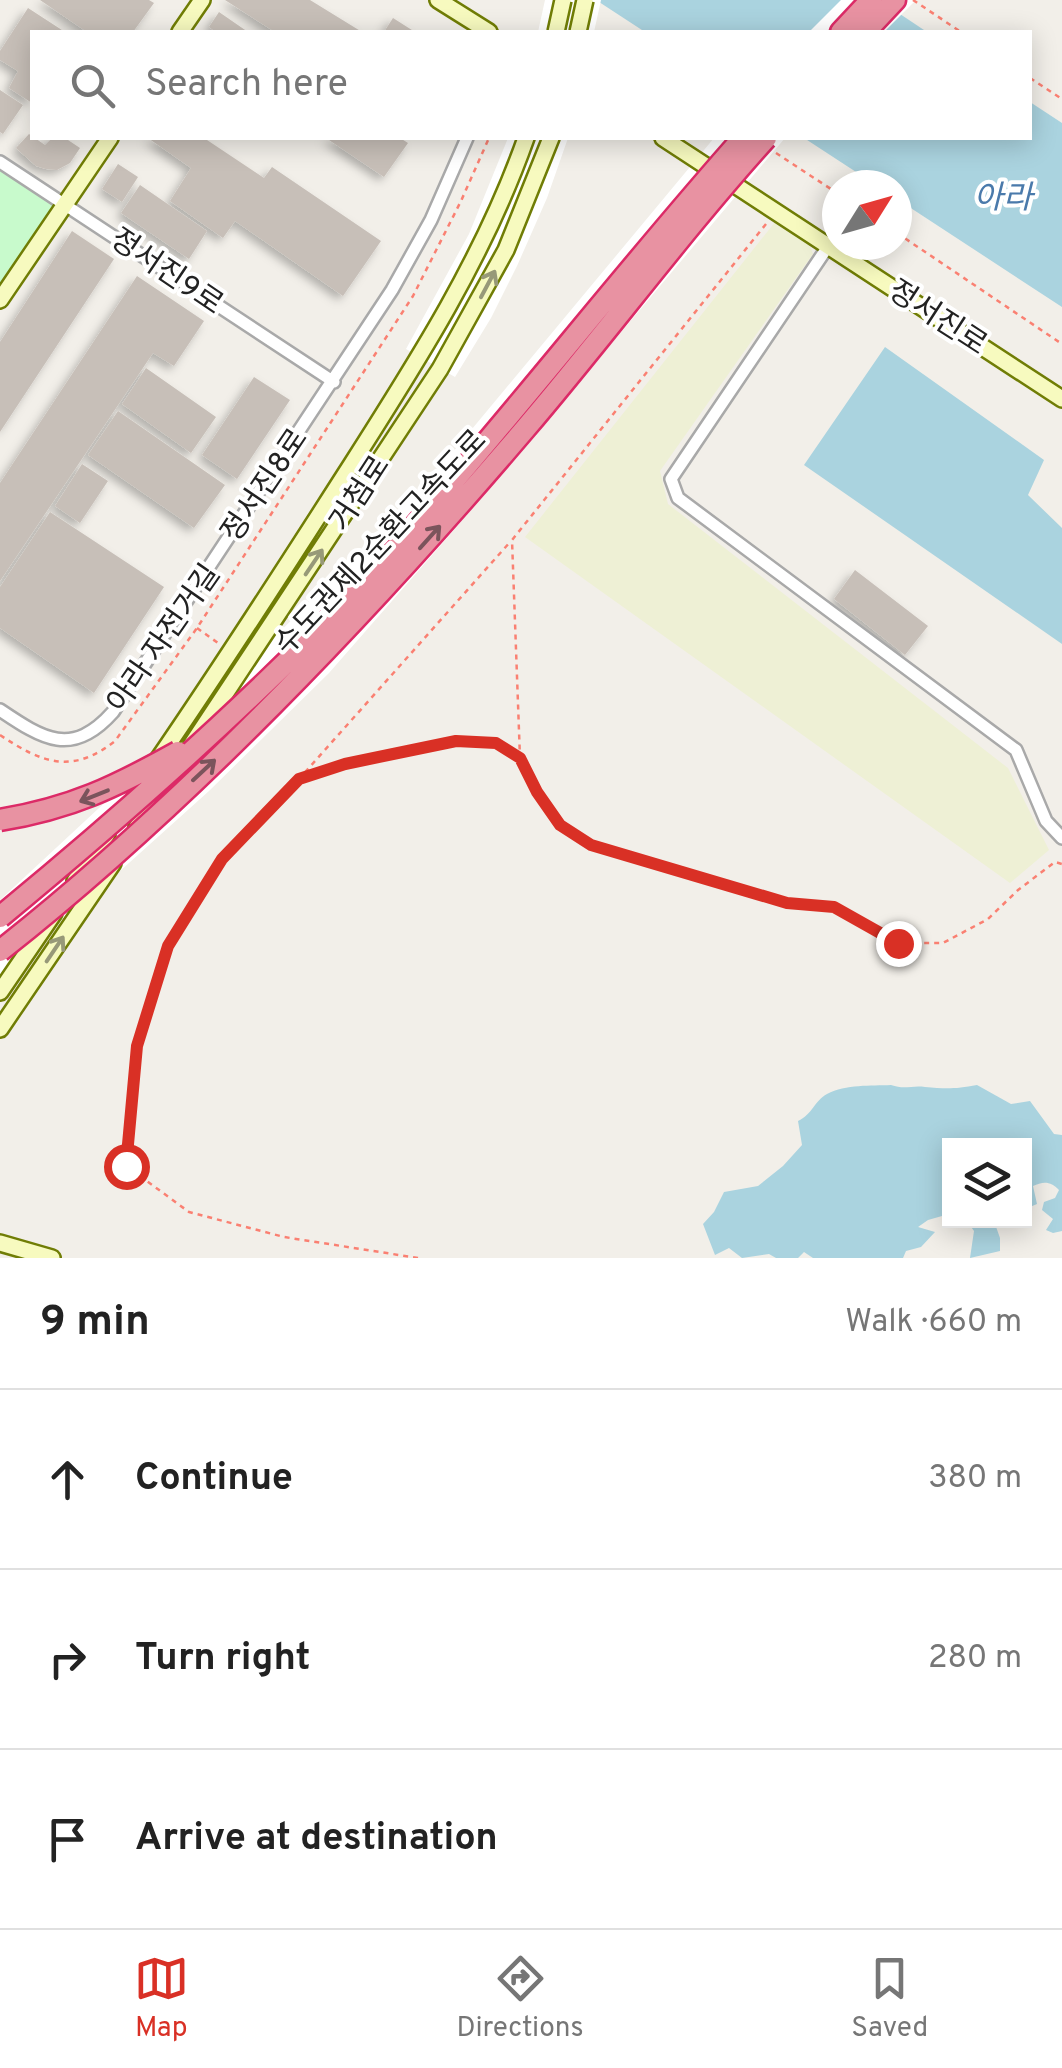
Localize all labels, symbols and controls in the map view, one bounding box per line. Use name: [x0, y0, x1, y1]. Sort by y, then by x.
search box: [30, 30, 1032, 140]
icon: search: [65, 58, 120, 113]
text: Search here: [145, 61, 348, 110]
north arrow: [822, 170, 912, 260]
water label: 아라: [974, 180, 1036, 220]
street label: 정서진9로: [102, 222, 229, 324]
one-way arrow: [479, 270, 498, 300]
street label: 정서진로: [880, 274, 993, 365]
street label: 정서진8로: [215, 423, 317, 550]
street label: 수도권제2순환고속도로: [268, 423, 496, 664]
street label: 거첨로: [323, 450, 399, 539]
one-way arrow: [418, 524, 440, 550]
one-way arrow: [303, 548, 324, 577]
street label: 아라 자전거길: [100, 558, 230, 721]
one-way arrow: [191, 758, 215, 782]
one-way arrow: [79, 789, 109, 807]
route end: [876, 921, 922, 967]
one-way arrow: [44, 935, 65, 963]
map controls: [942, 1138, 1032, 1228]
button: layers: [942, 1138, 1032, 1228]
route start: [104, 1144, 150, 1190]
text: 9 min: [40, 1297, 150, 1350]
text: Walk · 660 m: [845, 1303, 1022, 1343]
icon: ahead: [40, 1452, 95, 1507]
text: Continue: [135, 1455, 293, 1504]
text: 380 m: [928, 1459, 1022, 1499]
icon: right: [40, 1632, 95, 1687]
text: Turn right: [135, 1635, 310, 1684]
text: 280 m: [928, 1639, 1022, 1679]
icon: arrive: [40, 1812, 95, 1867]
text: Arrive at destination: [135, 1815, 498, 1864]
tab: Map: [134, 1951, 189, 2047]
tab: Directions: [456, 1951, 584, 2047]
tab: Saved: [851, 1951, 928, 2047]

